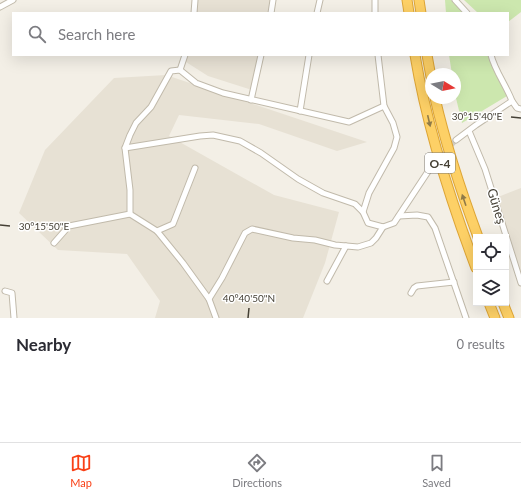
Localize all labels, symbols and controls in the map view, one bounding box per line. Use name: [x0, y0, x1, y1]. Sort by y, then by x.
search box: [12, 12, 509, 56]
icon: search: [26, 23, 48, 45]
text: Search here: [58, 25, 135, 43]
north arrow: [425, 68, 461, 104]
text: 30°15'40"E: [452, 110, 502, 122]
one-way arrow: [426, 114, 432, 127]
road number: O-4: [425, 153, 455, 173]
street label: Güneş: [484, 186, 510, 226]
one-way arrow: [461, 194, 467, 206]
text: 30°15'50"E: [19, 220, 69, 232]
map controls: [473, 234, 509, 306]
button: locate: [473, 234, 509, 270]
button: layers: [473, 270, 509, 306]
text: 40°40'50"N: [223, 292, 275, 304]
text: Nearby: [16, 334, 71, 355]
text: 0 results: [457, 336, 505, 352]
tab: Map: [70, 452, 92, 489]
tab: Directions: [232, 452, 282, 489]
tab: Saved: [422, 452, 451, 489]

